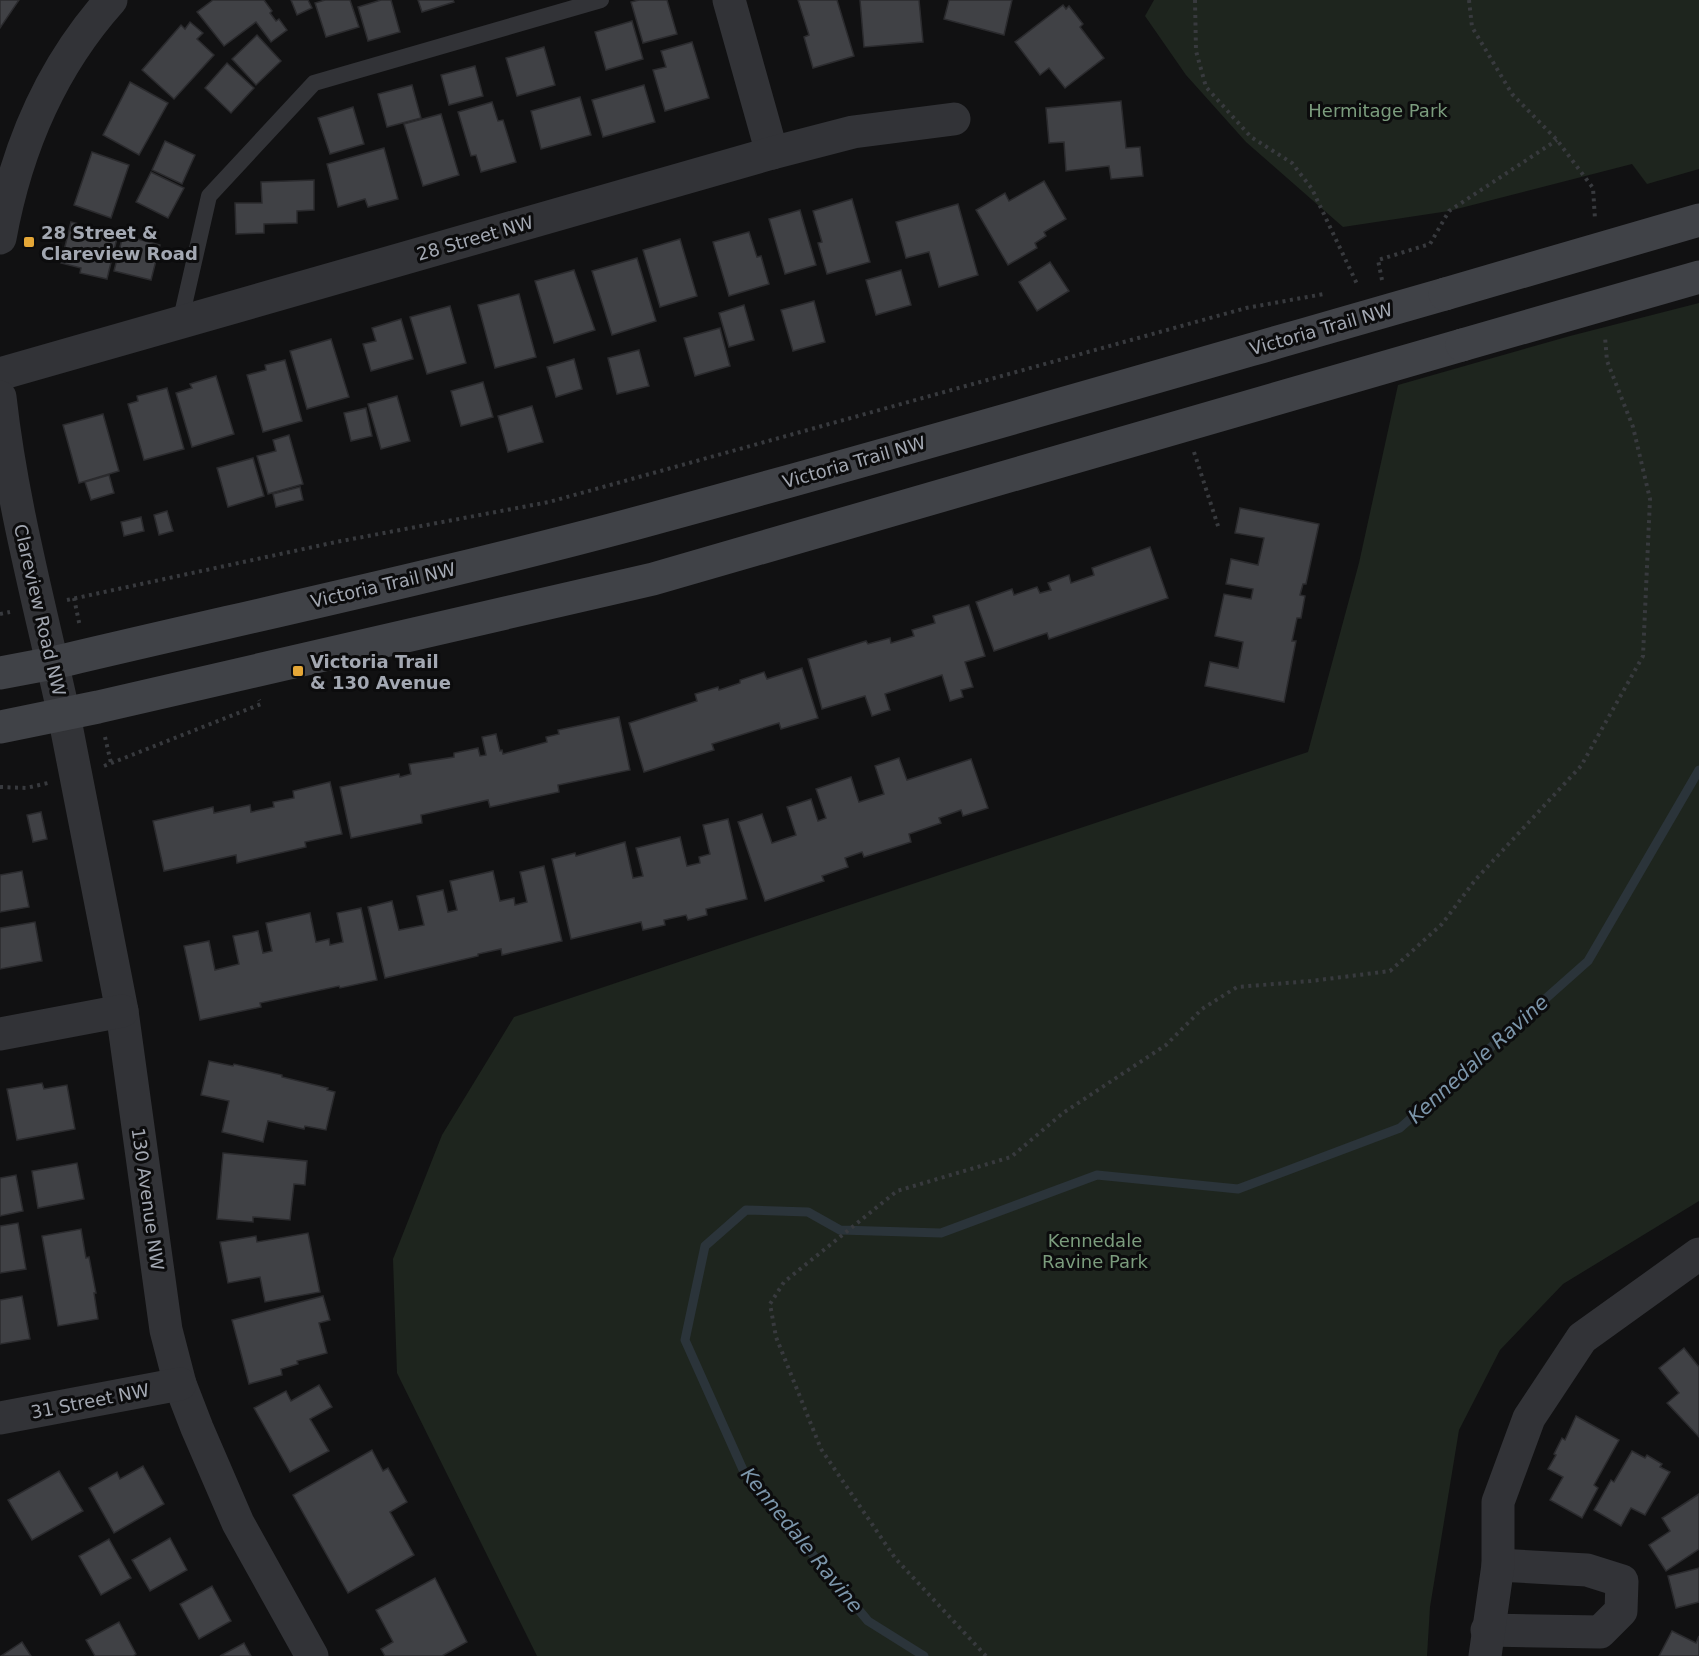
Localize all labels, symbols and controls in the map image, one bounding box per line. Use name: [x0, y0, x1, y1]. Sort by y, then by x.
park label: Hermitage Park: [1308, 100, 1448, 121]
street label: 28 Street NW: [414, 211, 536, 265]
place label: 28 Street & Clareview Road: [41, 222, 198, 264]
marker: 28 Street & Clareview Road: [22, 235, 36, 249]
street label: Victoria Trail NW: [1247, 298, 1395, 359]
street label: Victoria Trail NW: [780, 431, 928, 492]
street label: Clareview Road NW: [10, 522, 70, 698]
street label: Victoria Trail NW: [309, 558, 458, 612]
place label: Victoria Trail & 130 Avenue: [310, 651, 451, 693]
marker: Victoria Trail & 130 Avenue: [291, 664, 305, 678]
water label: Kennedale Ravine: [1403, 990, 1553, 1128]
street label: 130 Avenue NW: [128, 1126, 168, 1272]
park label: Kennedale Ravine Park: [1042, 1230, 1149, 1272]
street label: 31 Street NW: [29, 1379, 151, 1423]
water label: Kennedale Ravine: [736, 1462, 868, 1618]

